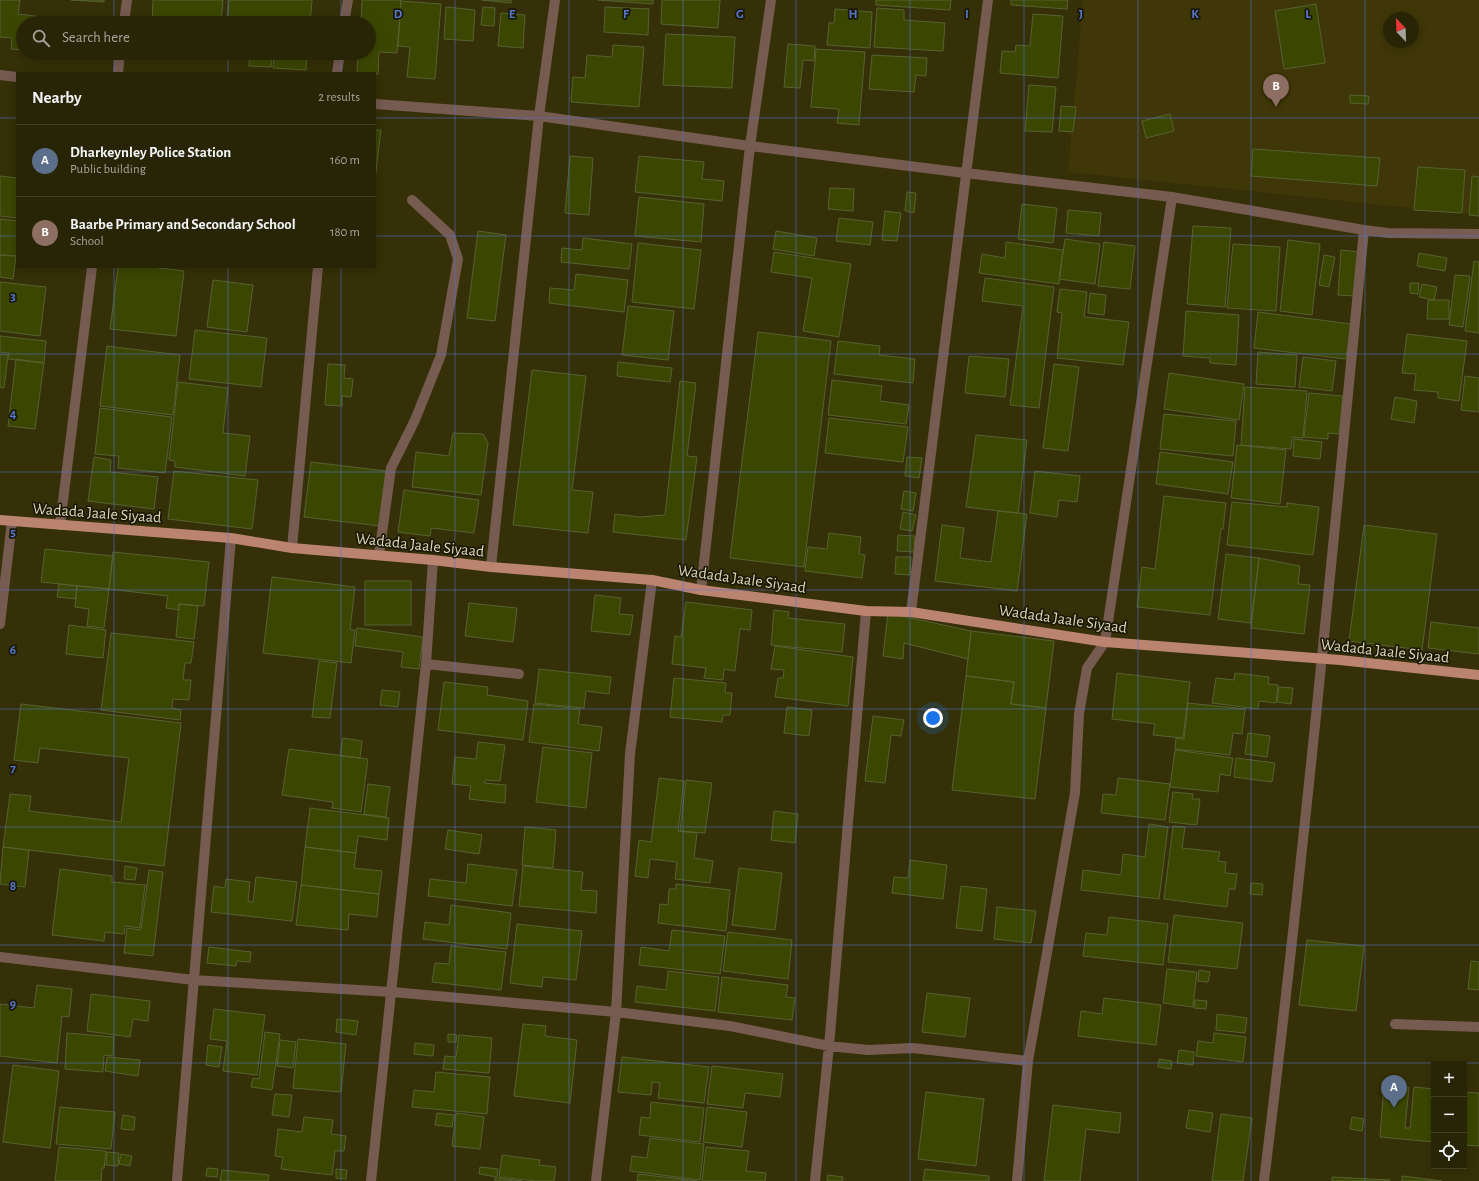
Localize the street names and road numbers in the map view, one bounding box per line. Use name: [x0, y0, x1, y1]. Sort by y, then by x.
street label: Wadada Jaale Siyaad: [32, 501, 162, 526]
street label: Wadada Jaale Siyaad: [355, 530, 485, 561]
street label: Wadada Jaale Siyaad: [677, 562, 807, 597]
street label: Wadada Jaale Siyaad: [998, 602, 1128, 637]
street label: Wadada Jaale Siyaad: [1320, 636, 1450, 667]

